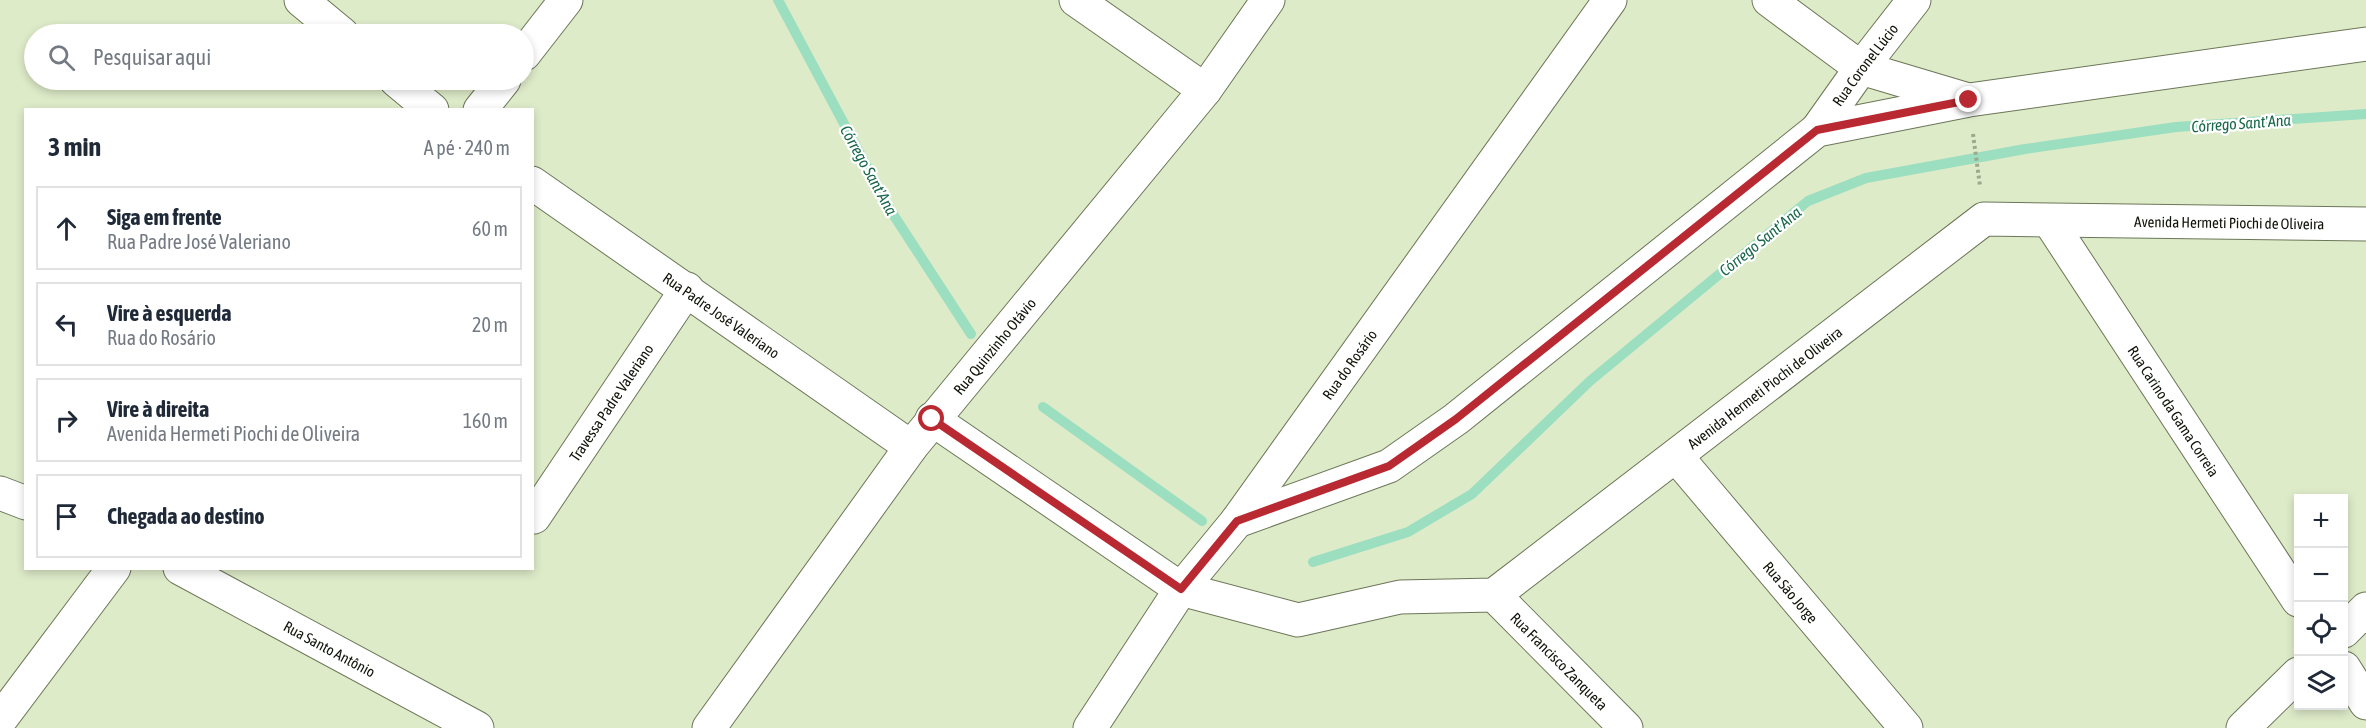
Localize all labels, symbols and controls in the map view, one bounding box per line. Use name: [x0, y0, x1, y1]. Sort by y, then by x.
street label: Rua Coronel Lúcio: [1828, 20, 1901, 109]
search box: [24, 24, 534, 90]
icon: search: [45, 41, 78, 74]
text: Pesquisar aqui: [93, 44, 211, 70]
route end: [1955, 86, 1981, 112]
water label: Córrego Sant'Ana: [2191, 111, 2292, 136]
water label: Córrego Sant'Ana: [836, 122, 901, 219]
text: 3 min: [48, 132, 101, 162]
text: A pé · 240 m: [424, 136, 510, 159]
water label: Córrego Sant'Ana: [1716, 202, 1805, 280]
text: Siga em frente: [107, 204, 222, 230]
icon: ahead: [50, 212, 83, 245]
street label: Avenida Hermeti Piochi de Oliveira: [2134, 212, 2324, 232]
text: 60 m: [472, 217, 508, 240]
text: Rua Padre José Valeriano: [107, 230, 291, 253]
street label: Rua Padre José Valeriano: [660, 269, 783, 361]
street label: Rua Quinzinho Otávio: [950, 294, 1039, 398]
text: Vire à esquerda: [107, 300, 232, 326]
icon: left: [50, 308, 83, 341]
text: 20 m: [472, 313, 508, 336]
street label: Avenida Hermeti Piochi de Oliveira: [1684, 323, 1845, 452]
text: Rua do Rosário: [107, 326, 216, 349]
street label: Rua do Rosário: [1318, 326, 1380, 402]
street label: Travessa Padre Valeriano: [566, 341, 656, 464]
street label: Rua Carino da Gama Correia: [2125, 342, 2223, 480]
text: Vire à direita: [107, 396, 209, 422]
icon: right: [50, 404, 83, 437]
route start: [918, 405, 944, 431]
text: 160 m: [463, 409, 508, 432]
text: Avenida Hermeti Piochi de Oliveira: [107, 422, 360, 445]
map controls: [2294, 494, 2348, 710]
button: +: [2294, 494, 2348, 548]
icon: arrive: [50, 500, 83, 533]
text: Chegada ao destino: [107, 503, 265, 529]
button: −: [2294, 548, 2348, 602]
street label: Rua São Jorge: [1760, 558, 1822, 626]
button: locate: [2294, 602, 2348, 656]
street label: Rua Francisco Zanqueta: [1508, 609, 1612, 713]
street label: Rua Santo Antônio: [281, 617, 378, 680]
button: layers: [2294, 656, 2348, 710]

